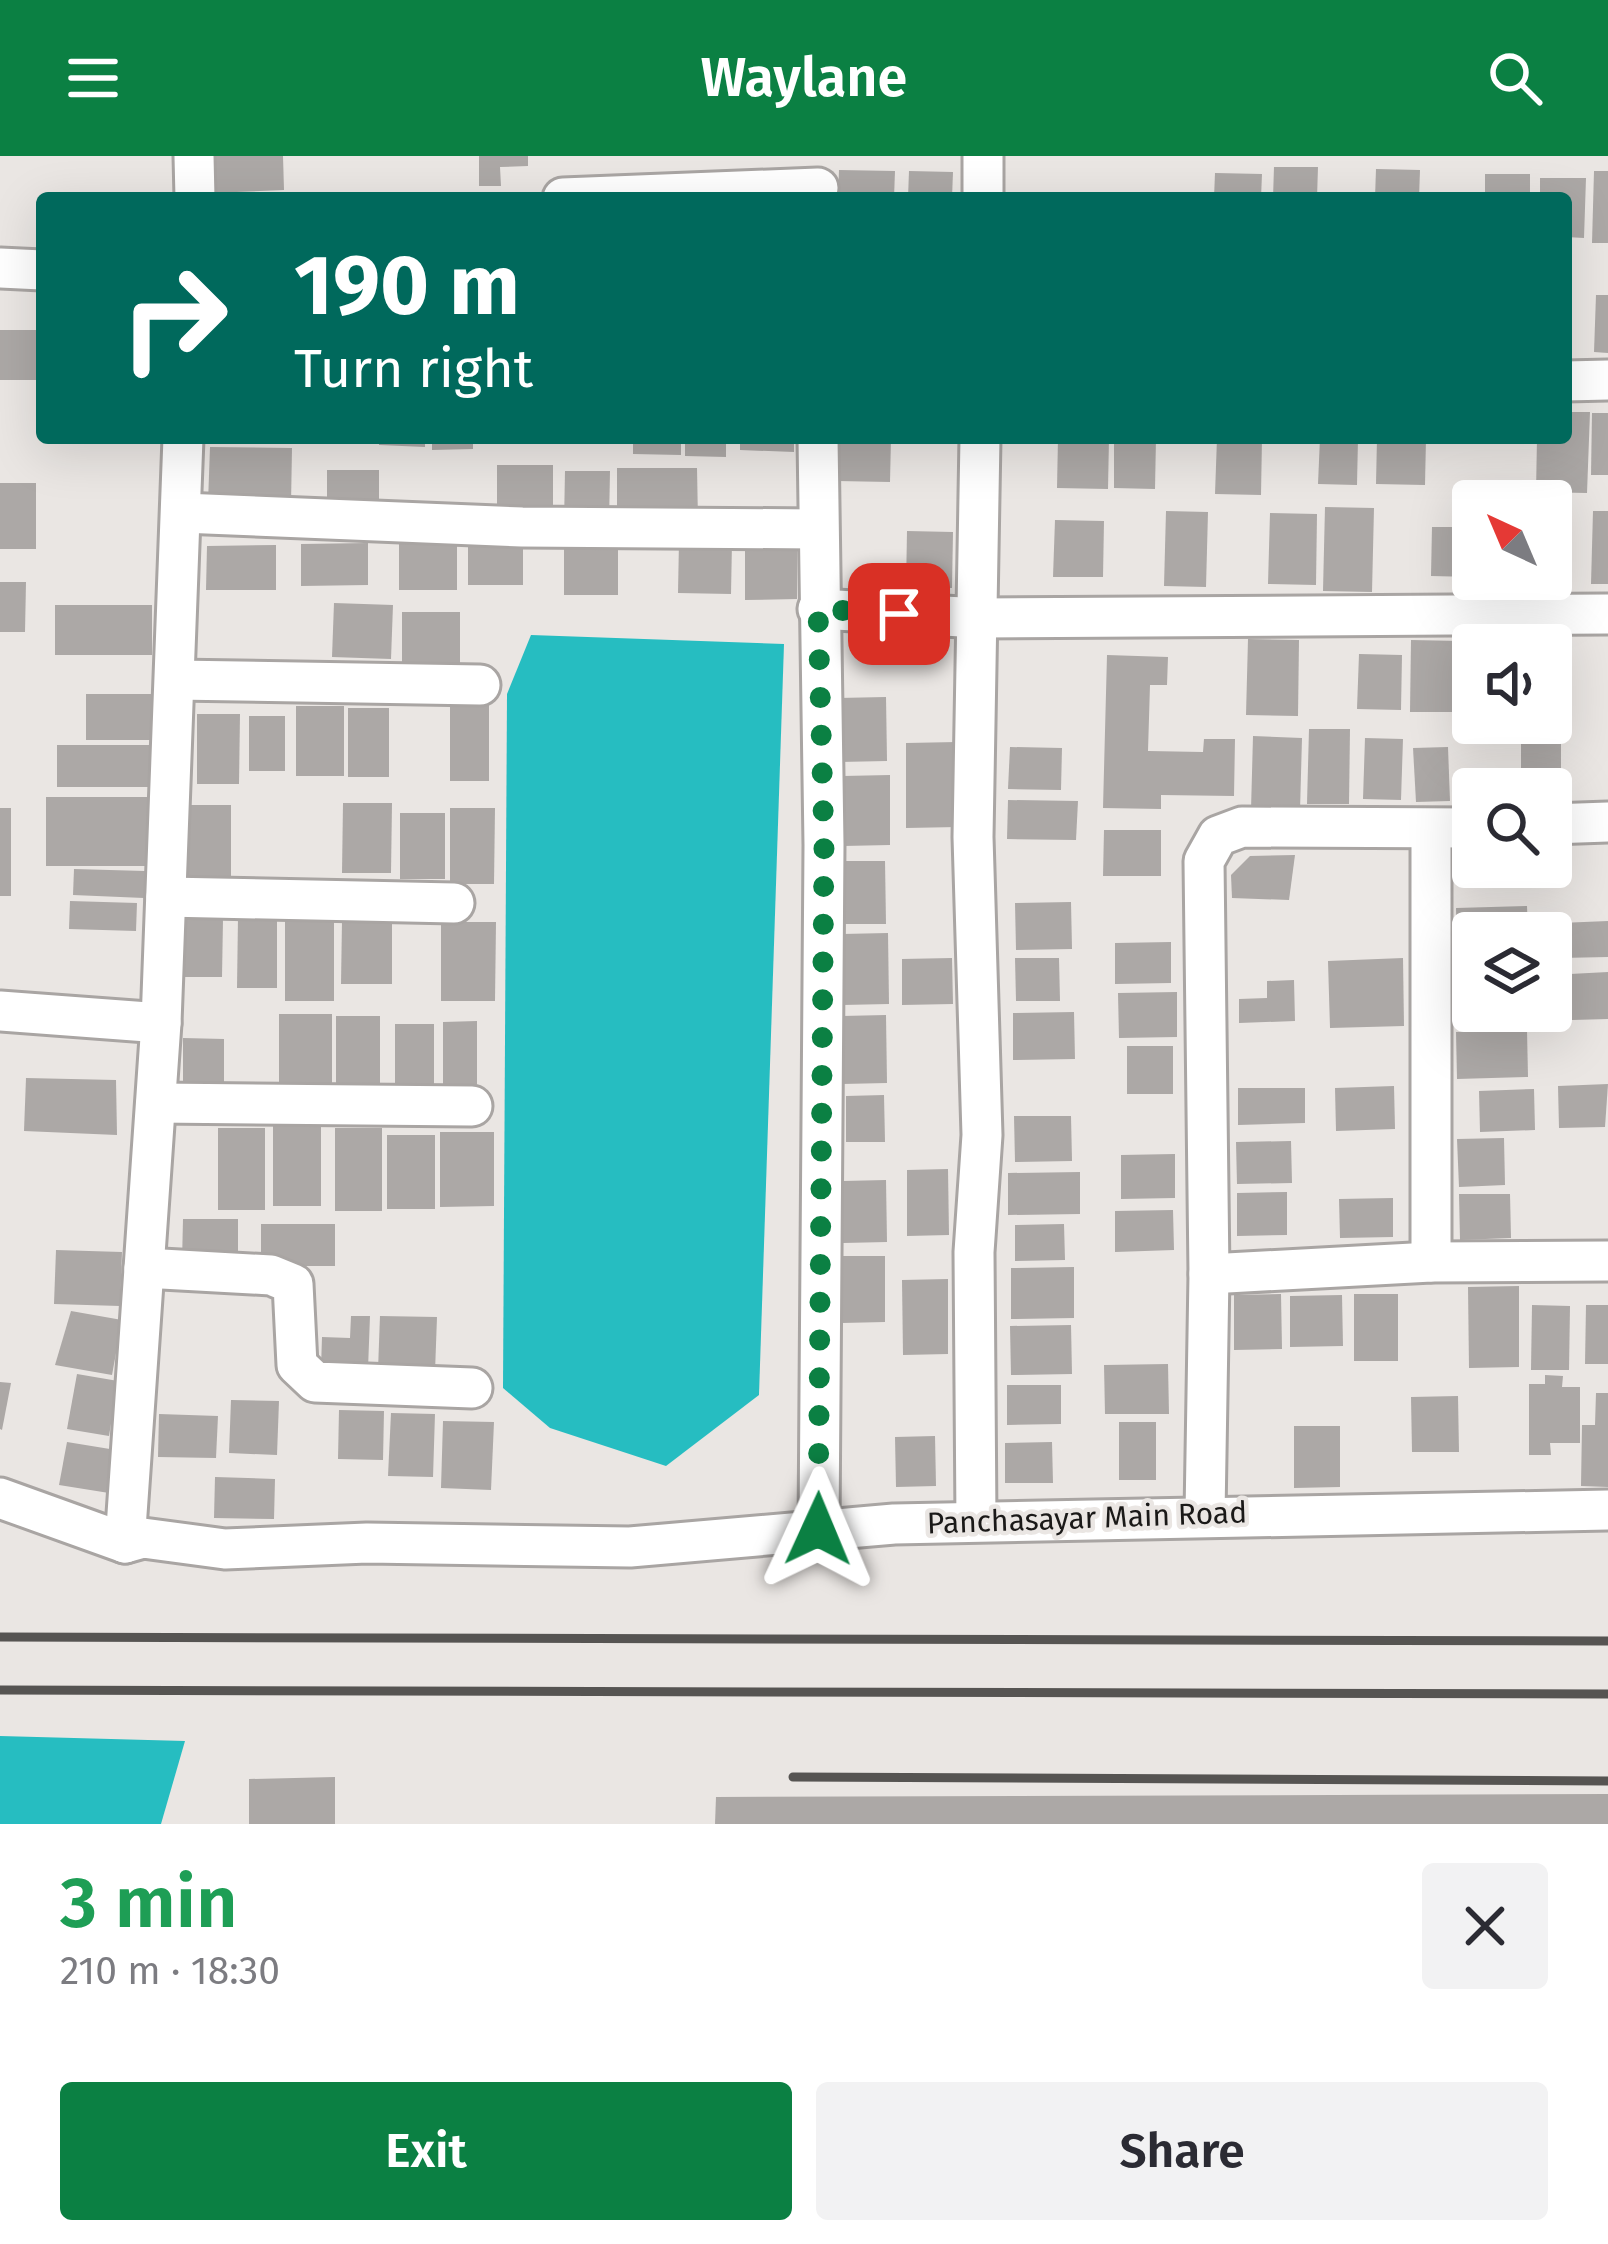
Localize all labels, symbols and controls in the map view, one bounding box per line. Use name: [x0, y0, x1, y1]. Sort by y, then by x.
icon: menu: [60, 45, 126, 111]
icon: search: [1482, 45, 1548, 111]
text: Waylane: [701, 46, 907, 110]
text: 190 m: [294, 235, 520, 336]
icon: right: [96, 240, 252, 396]
text: Turn right: [294, 337, 533, 401]
north arrow: [1452, 480, 1572, 600]
map controls: [1452, 480, 1572, 1032]
pin: [848, 563, 950, 665]
icon: arrive: [866, 581, 932, 647]
button: sound: [1452, 624, 1572, 744]
button: search: [1452, 768, 1572, 888]
button: layers: [1452, 912, 1572, 1032]
position arrow: [755, 1466, 881, 1592]
street label: Panchasayar Main Road: [926, 1494, 1248, 1542]
text: 3 min: [60, 1860, 238, 1946]
button: close: [1422, 1863, 1548, 1989]
text: 210 m · 18:30: [60, 1948, 280, 1994]
button: Exit: [60, 2082, 792, 2220]
button: Share: [816, 2082, 1548, 2220]

